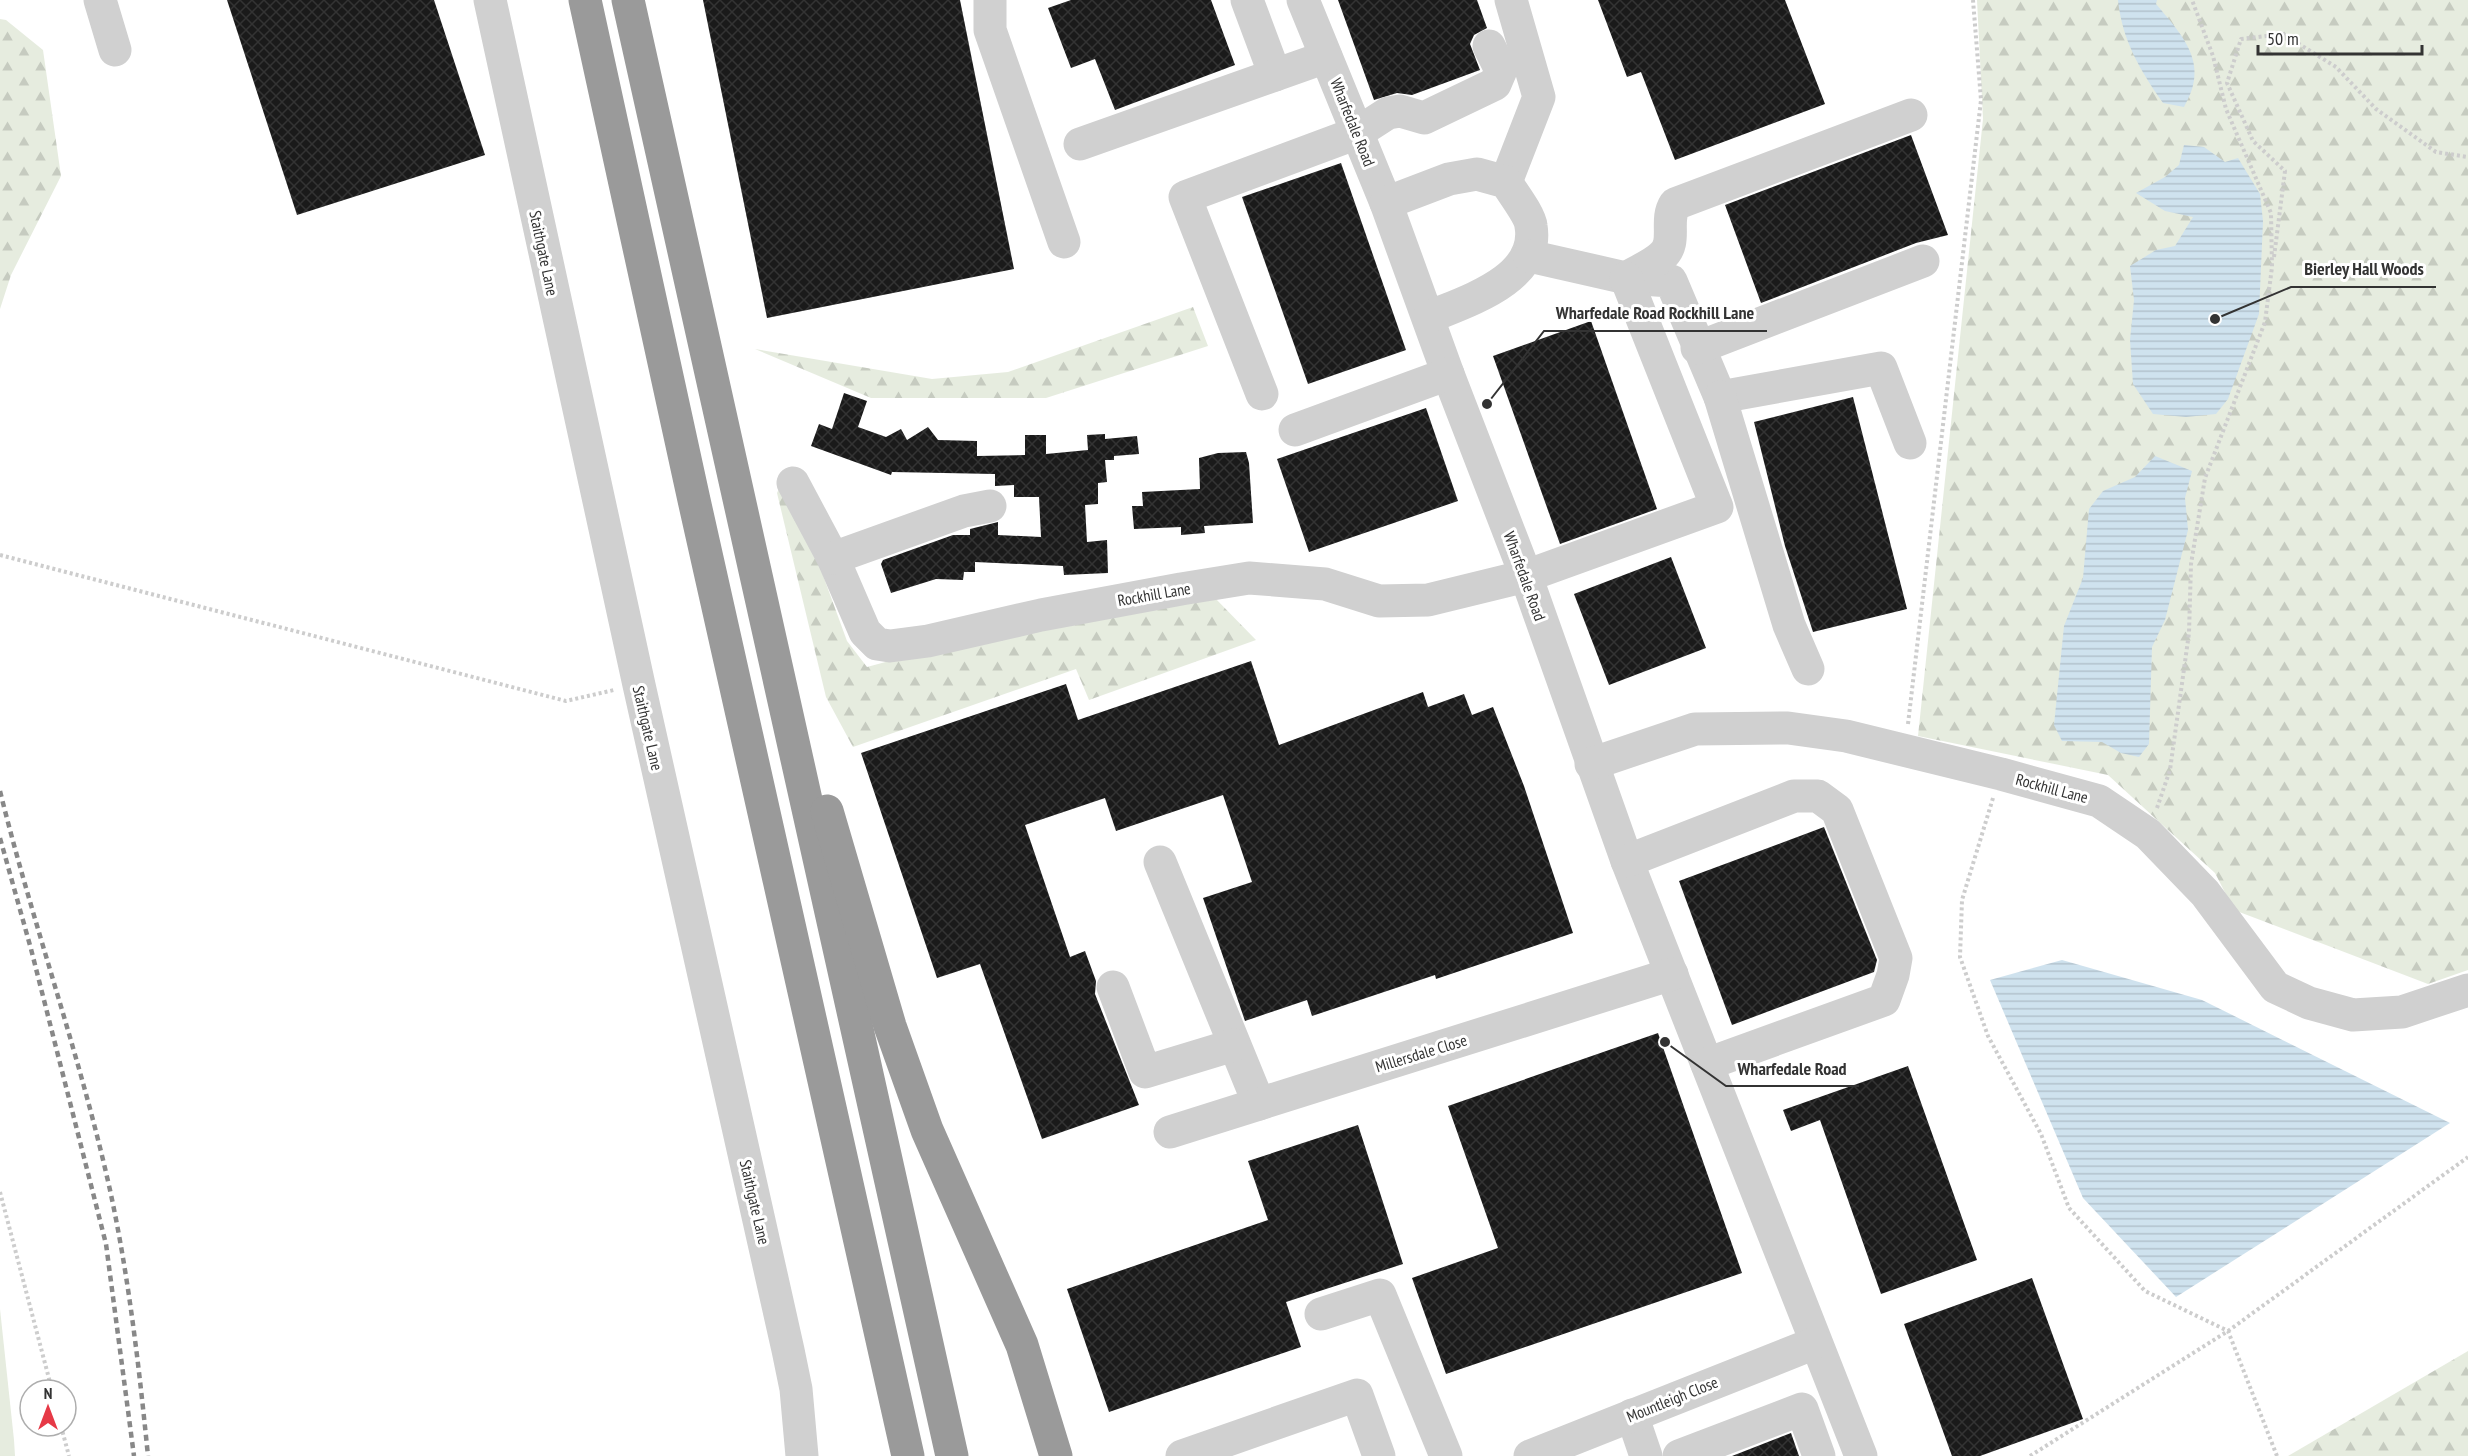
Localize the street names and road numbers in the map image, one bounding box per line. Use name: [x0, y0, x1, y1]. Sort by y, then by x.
street label: Wharfedale Road: [1326, 75, 1380, 169]
street label: Staithgate Lane: [525, 209, 563, 297]
street label: Wharfedale Road: [1500, 529, 1550, 623]
street label: Rockhill Lane: [1116, 578, 1192, 610]
street label: Staithgate Lane: [629, 684, 667, 772]
street label: Rockhill Lane: [2014, 769, 2090, 807]
street label: Millersdale Close: [1373, 1030, 1469, 1076]
street label: Staithgate Lane: [736, 1158, 774, 1246]
street label: Mountleigh Close: [1623, 1372, 1721, 1426]

